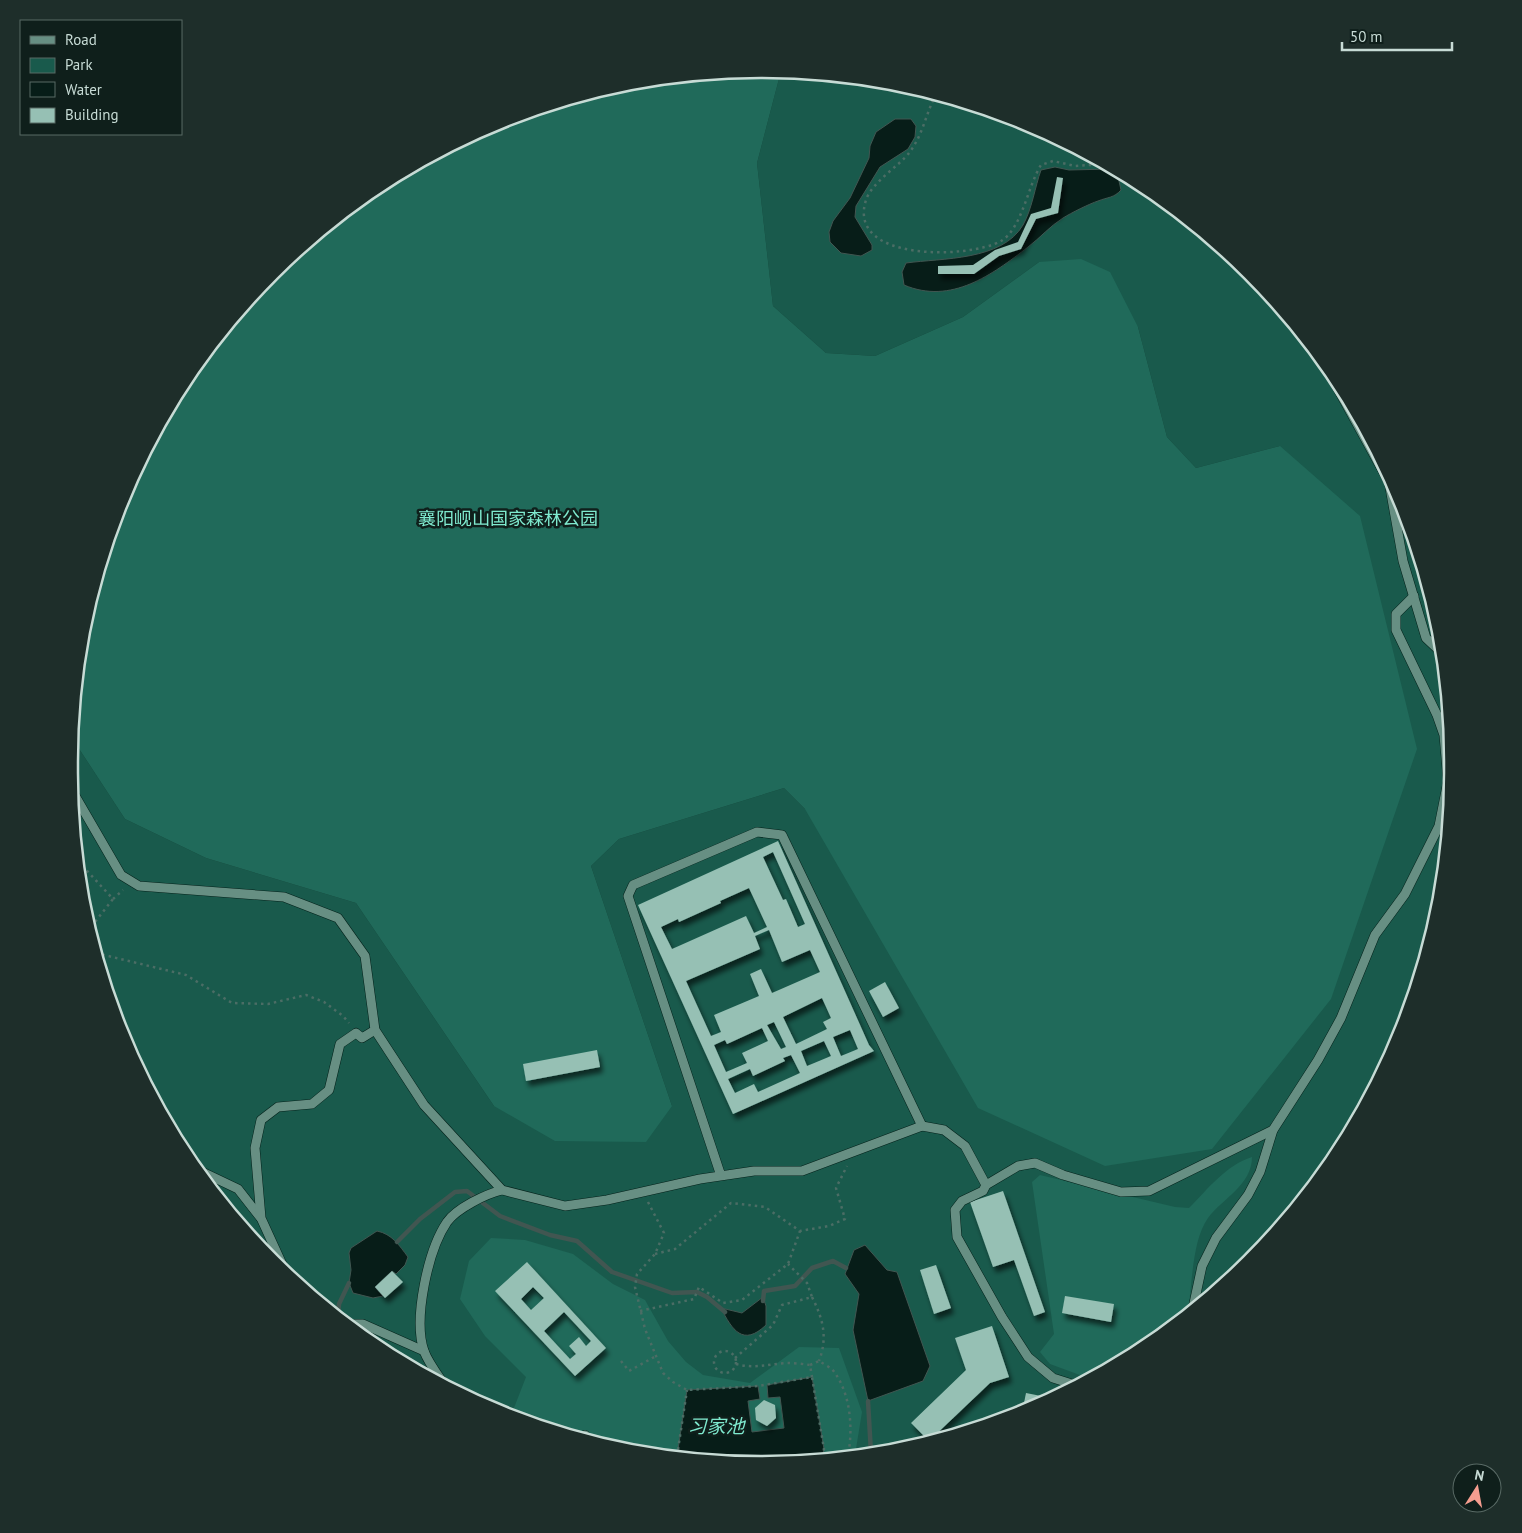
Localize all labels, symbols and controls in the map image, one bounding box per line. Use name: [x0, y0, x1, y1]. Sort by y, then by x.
legend: [20, 20, 182, 135]
scale bar: [1342, 20, 1452, 52]
text: 50 m: [1350, 27, 1383, 46]
text: Road: [65, 30, 97, 49]
text: Park: [65, 55, 93, 74]
text: Water: [65, 80, 102, 99]
text: Building: [65, 105, 119, 124]
park label: 襄阳岘山国家森林公园: [418, 507, 598, 530]
water label: 习家池: [687, 1414, 746, 1438]
north arrow: [1452, 1463, 1502, 1513]
text: N: [1473, 1466, 1486, 1485]

